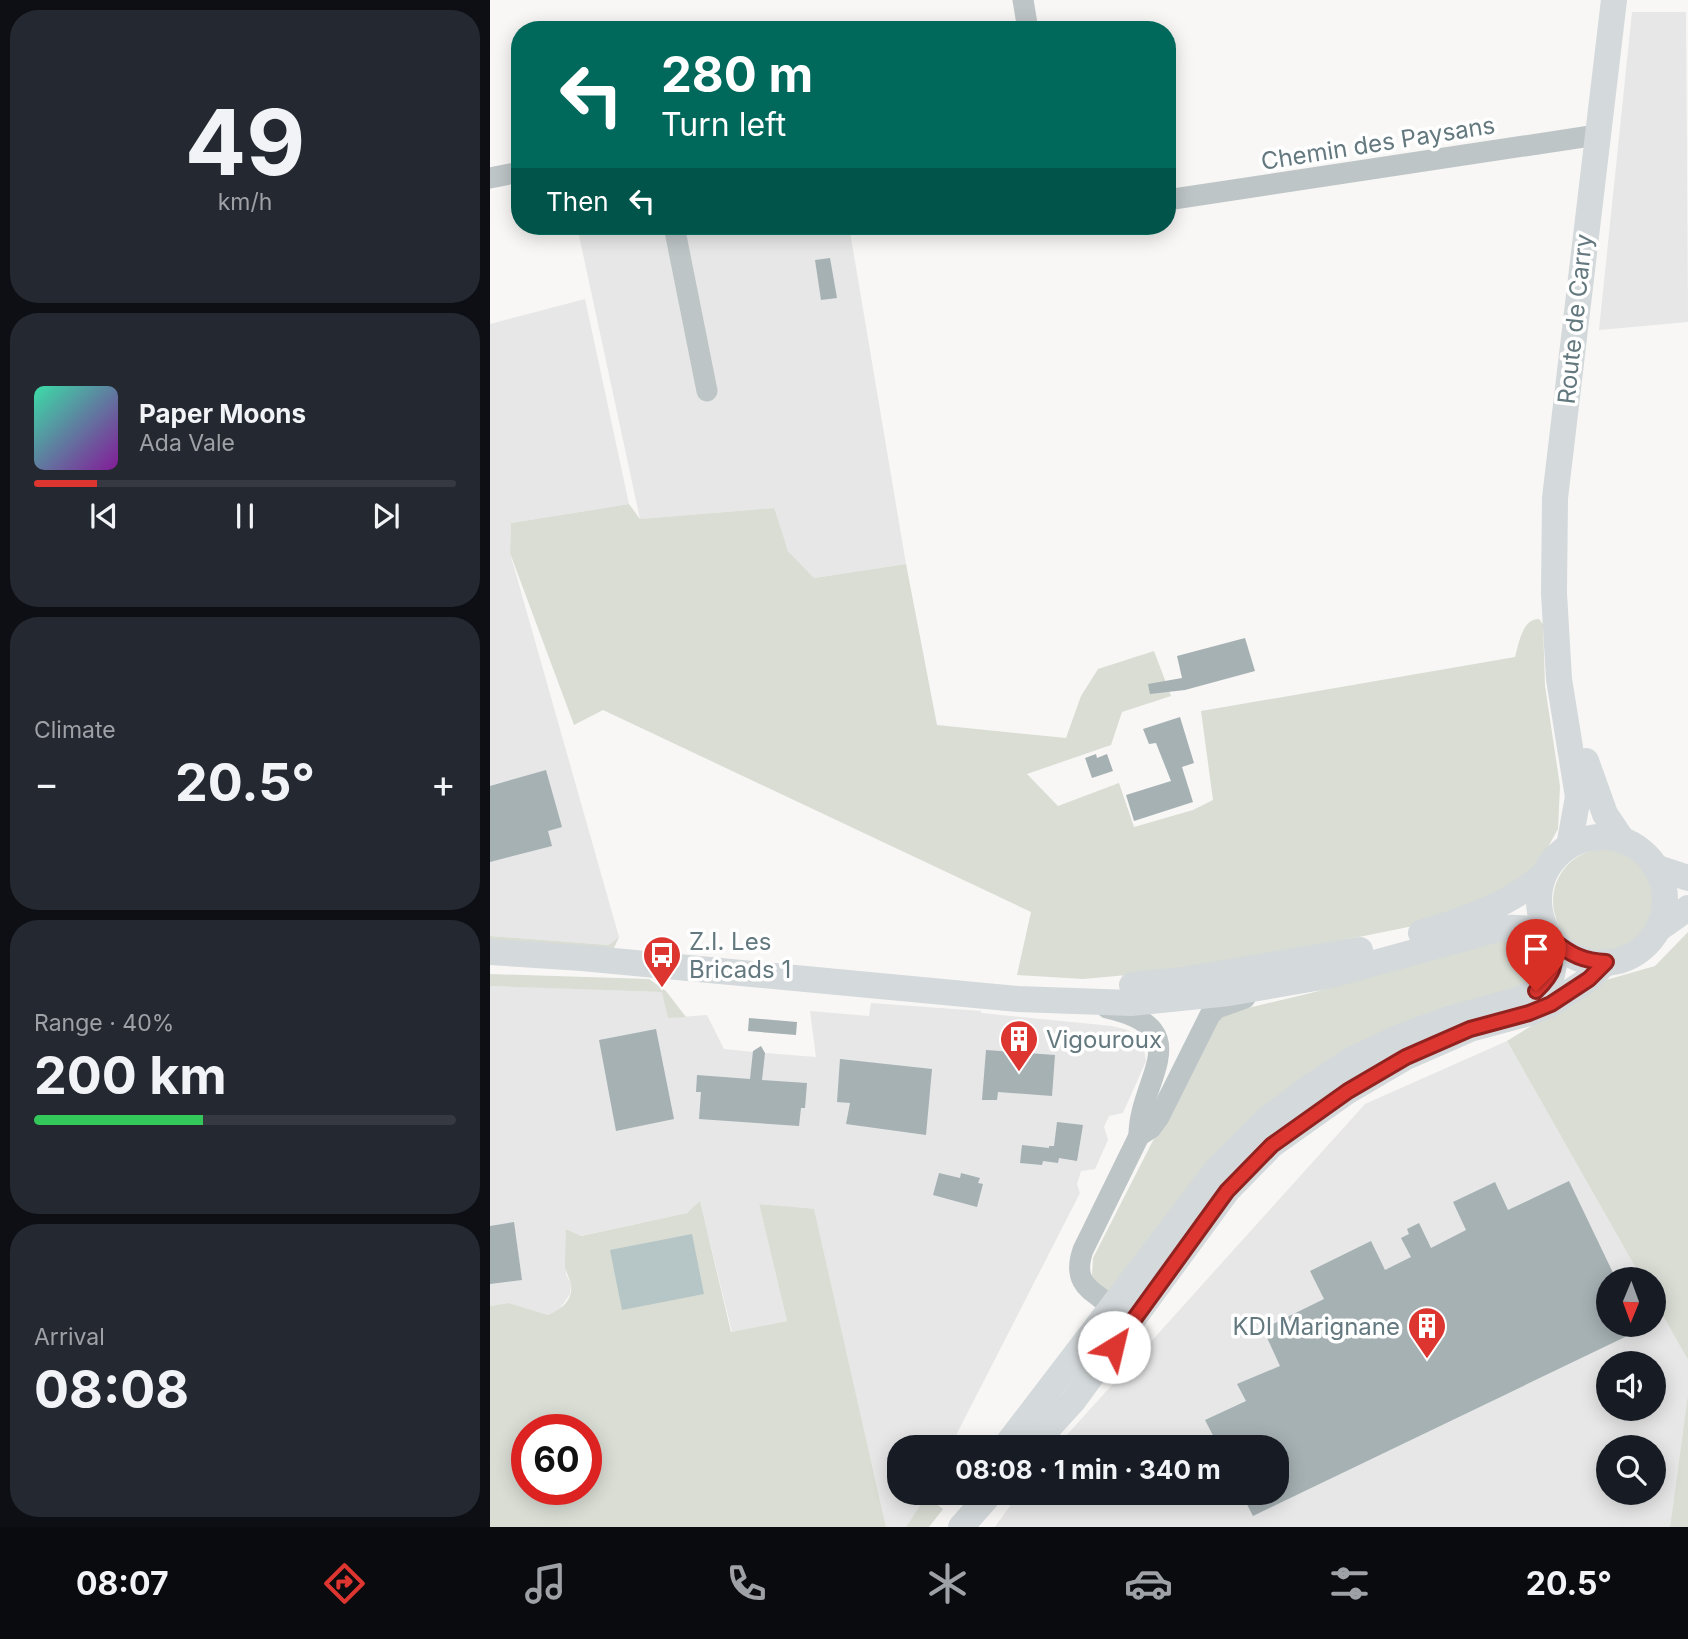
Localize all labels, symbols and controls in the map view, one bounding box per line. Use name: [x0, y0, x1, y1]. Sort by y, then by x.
text: 280 m: [661, 45, 813, 104]
icon: left: [546, 49, 637, 140]
text: 49: [185, 87, 305, 197]
text: Turn left: [661, 105, 786, 144]
street label: Chemin des Paysans: [1259, 110, 1497, 176]
icon: left: [623, 182, 661, 220]
text: Then: [546, 186, 609, 217]
text: km/h: [218, 188, 272, 216]
street label: Route de Carry: [1552, 233, 1598, 405]
text: Paper Moons: [139, 398, 306, 429]
text: Ada Vale: [139, 429, 235, 457]
icon: previous: [85, 497, 123, 535]
icon: pause: [226, 497, 264, 535]
icon: next: [367, 497, 405, 535]
text: Climate: [34, 716, 116, 744]
text: 20.5°: [175, 751, 315, 814]
text: −: [34, 760, 59, 806]
text: +: [431, 760, 456, 806]
pin: [1506, 919, 1566, 991]
place label: Z.I. Les Bricads 1: [689, 927, 791, 984]
icon: arrive: [1517, 930, 1555, 968]
bus stop icon: Z.I. Les Bricads 1: [641, 934, 683, 989]
text: Range · 40%: [34, 1009, 174, 1037]
building icon: Vigouroux: [998, 1018, 1040, 1073]
place label: Vigouroux: [1046, 1025, 1162, 1054]
text: 200 km: [34, 1044, 227, 1107]
north arrow: [1596, 1267, 1666, 1337]
map controls: [1596, 1267, 1666, 1505]
building icon: KDI Marignane: [1406, 1305, 1448, 1360]
position arrow: [1077, 1310, 1151, 1384]
place label: KDI Marignane: [1232, 1312, 1400, 1341]
text: Arrival: [34, 1323, 105, 1351]
button: sound: [1596, 1351, 1666, 1421]
text: 08:08: [34, 1358, 189, 1421]
speed limit sign: 60: [511, 1414, 602, 1505]
button: search: [1596, 1435, 1666, 1505]
text: 08:08 · 1 min · 340 m: [955, 1454, 1221, 1485]
icon: directions: [320, 1559, 369, 1608]
icon: music: [521, 1559, 570, 1608]
icon: phone: [722, 1559, 771, 1608]
icon: climate: [923, 1559, 972, 1608]
icon: car: [1124, 1559, 1173, 1608]
icon: filters: [1325, 1559, 1374, 1608]
text: 08:07: [76, 1564, 169, 1603]
text: 20.5°: [1526, 1564, 1612, 1603]

